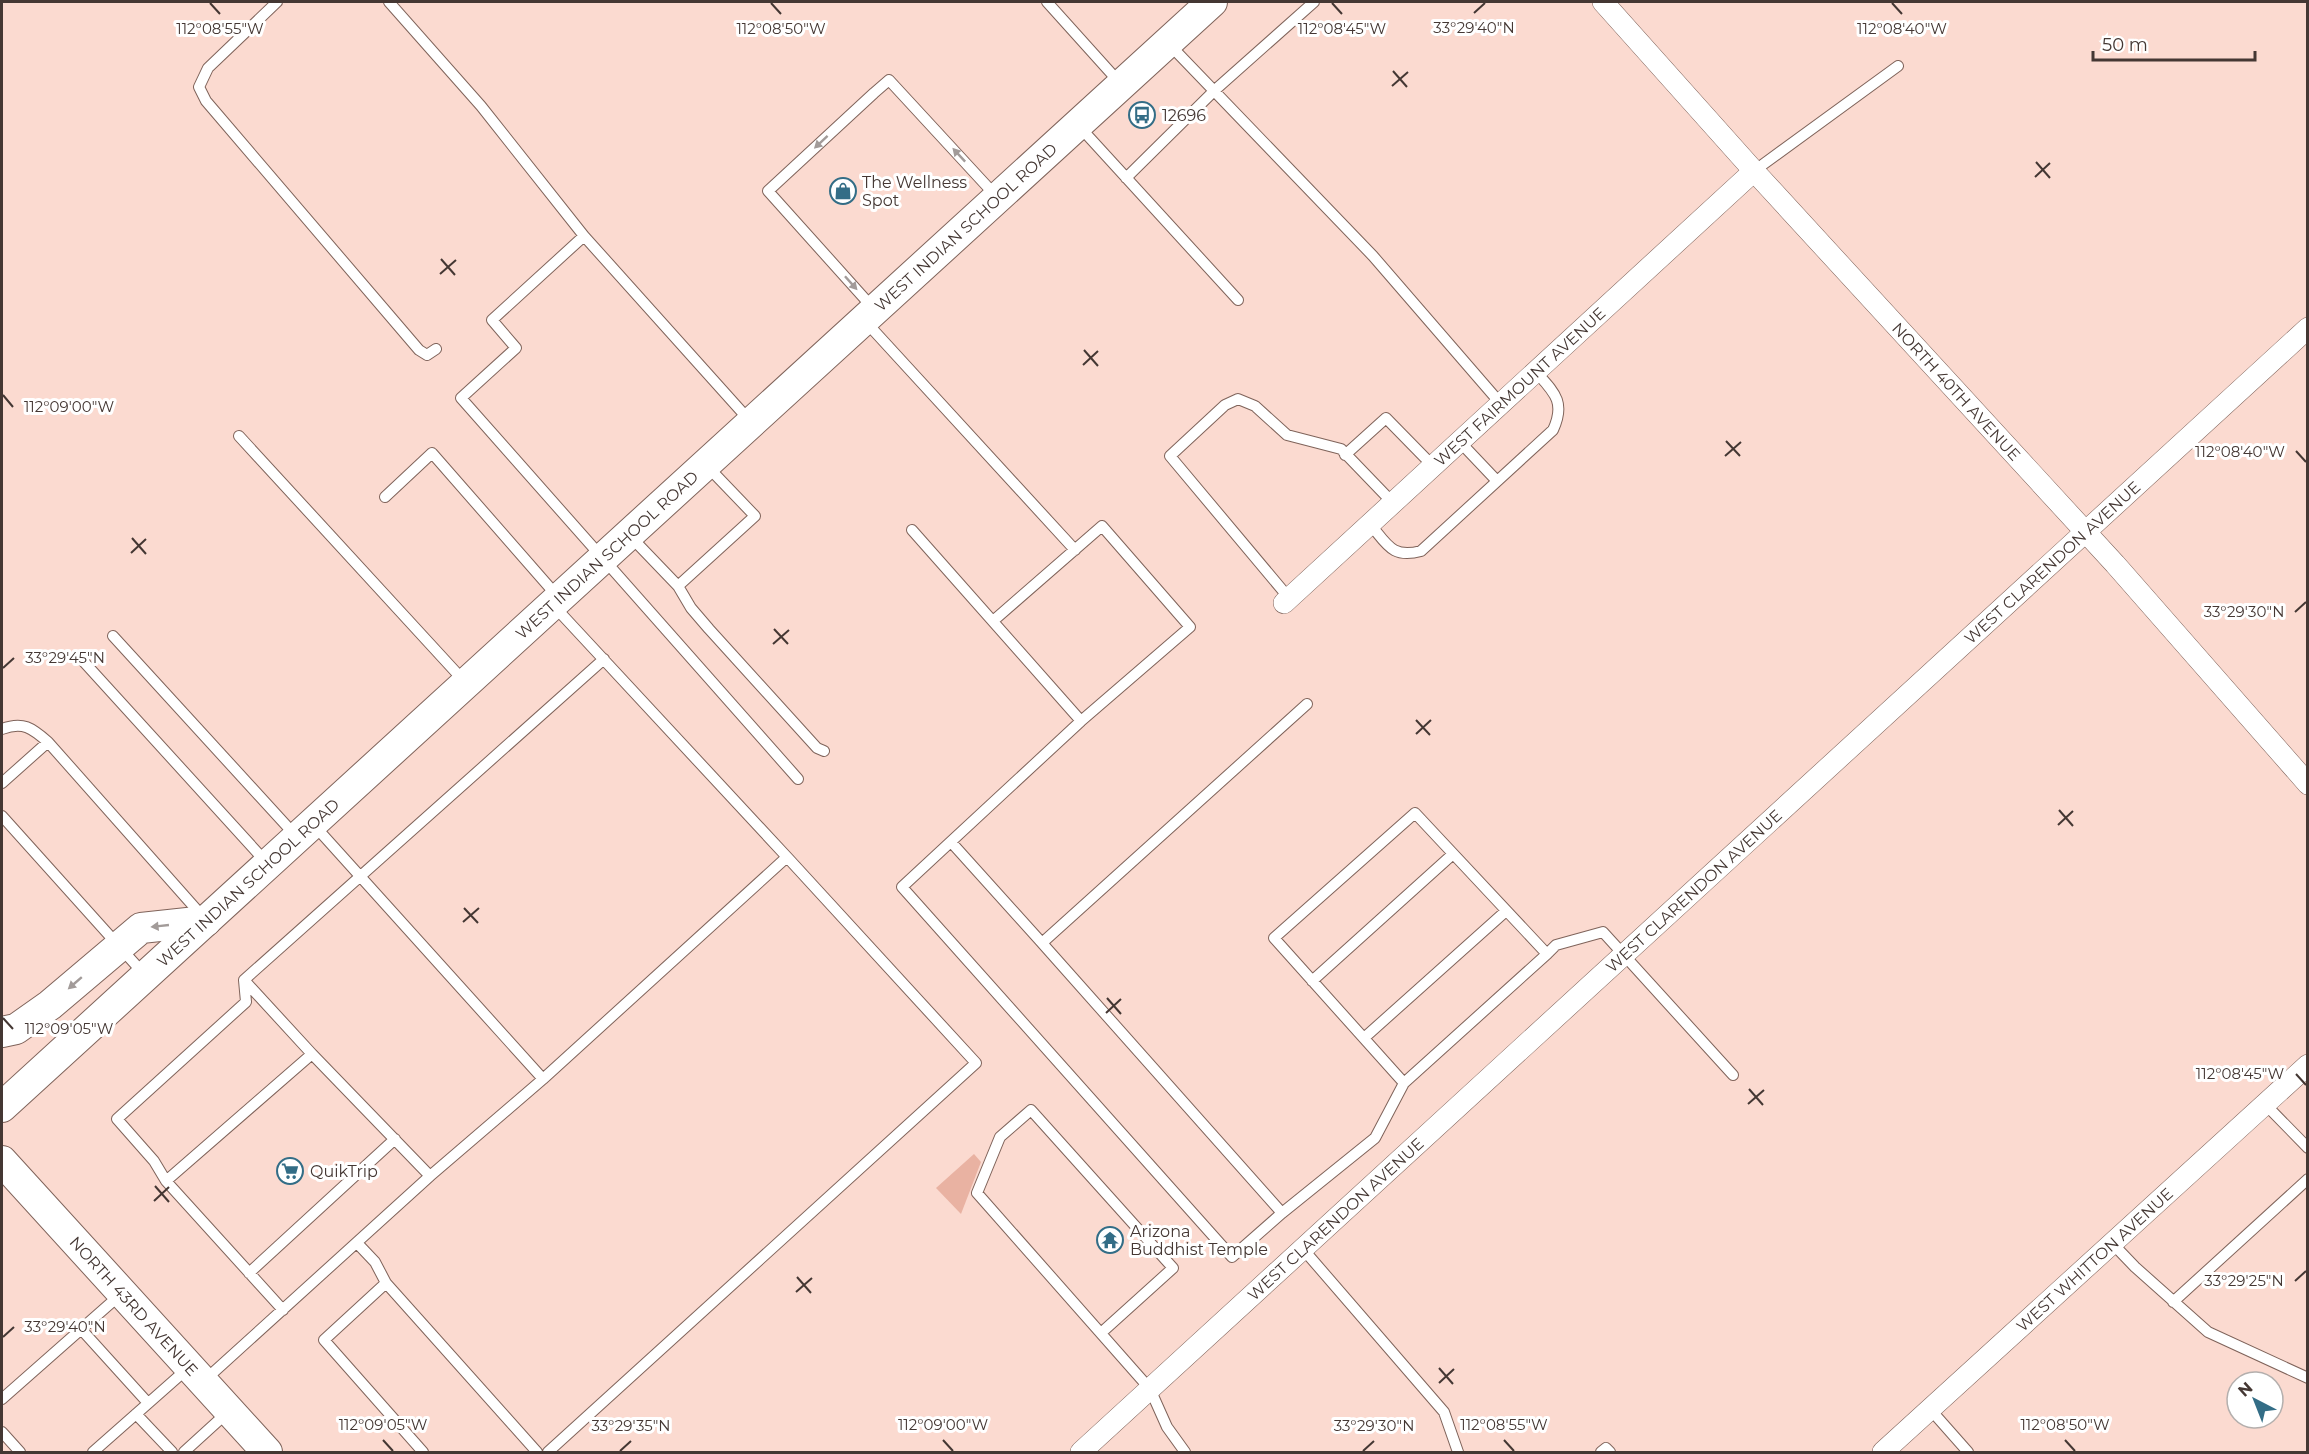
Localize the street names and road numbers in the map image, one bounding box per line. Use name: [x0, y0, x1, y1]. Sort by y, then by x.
street label: WEST INDIAN SCHOOL ROAD: [871, 139, 1061, 315]
street label: WEST FAIRMOUNT AVENUE: [1430, 303, 1609, 470]
street label: NORTH 40TH AVENUE: [1888, 319, 2025, 464]
street label: WEST INDIAN SCHOOL ROAD: [512, 467, 702, 643]
street label: WEST CLARENDON AVENUE: [1960, 477, 2144, 648]
street label: WEST INDIAN SCHOOL ROAD: [153, 794, 343, 970]
street label: WEST CLARENDON AVENUE: [1602, 805, 1786, 976]
street label: WEST CLARENDON AVENUE: [1244, 1134, 1427, 1304]
street label: WEST WHITTON AVENUE: [2012, 1183, 2177, 1335]
street label: NORTH 43RD AVENUE: [66, 1232, 202, 1379]

